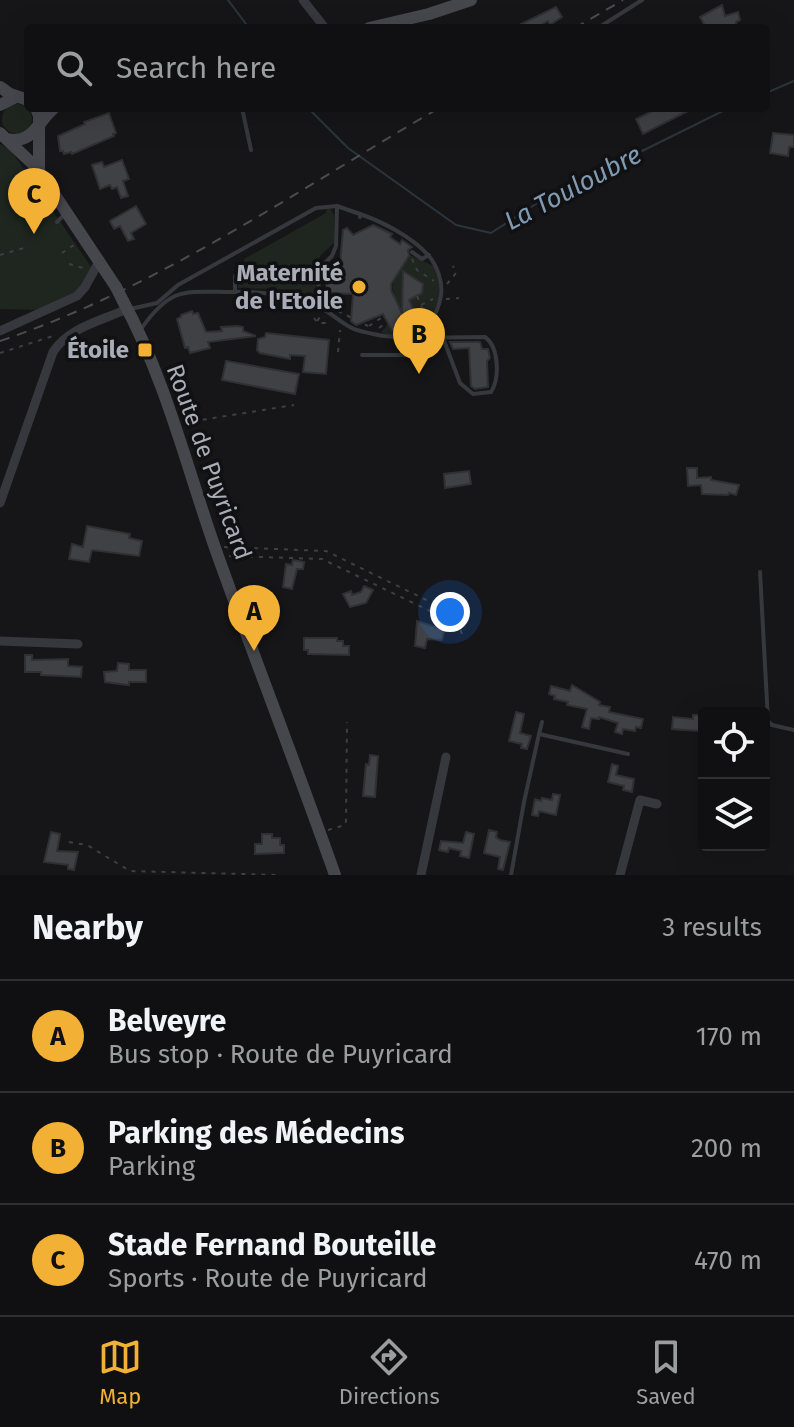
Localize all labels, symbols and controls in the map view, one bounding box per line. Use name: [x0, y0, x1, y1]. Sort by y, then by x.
search box: [24, 24, 770, 112]
icon: search: [52, 46, 96, 90]
text: Search here: [116, 50, 276, 86]
water label: La Touloubre: [499, 139, 647, 237]
pin: C: [8, 168, 60, 234]
place label: Maternité de l'Etoile: [235, 259, 343, 315]
marker: Maternité de l'Etoile: [350, 278, 368, 296]
pin: B: [393, 308, 445, 374]
place label: Étoile: [67, 335, 129, 364]
marker: Étoile: [136, 341, 154, 359]
street label: Route de Puyricard: [161, 360, 257, 564]
pin: A: [228, 585, 280, 651]
your location: [430, 592, 470, 632]
map controls: [698, 707, 770, 851]
button: locate: [698, 707, 770, 779]
button: layers: [698, 779, 770, 851]
text: Nearby: [32, 907, 143, 948]
text: 3 results: [662, 912, 762, 943]
text: Belveyre: [108, 1003, 226, 1039]
text: A: [50, 1021, 66, 1052]
text: 170 m: [696, 1021, 762, 1052]
text: Bus stop · Route de Puyricard: [108, 1039, 453, 1070]
text: Parking des Médecins: [108, 1115, 404, 1151]
text: B: [50, 1133, 66, 1164]
text: 200 m: [691, 1133, 762, 1164]
text: Parking: [108, 1151, 195, 1182]
text: Stade Fernand Bouteille: [108, 1227, 436, 1263]
text: C: [51, 1245, 65, 1276]
text: 470 m: [694, 1245, 762, 1276]
text: Sports · Route de Puyricard: [108, 1263, 428, 1294]
tab: Map: [98, 1335, 142, 1410]
tab: Directions: [339, 1335, 440, 1410]
tab: Saved: [636, 1335, 696, 1410]

